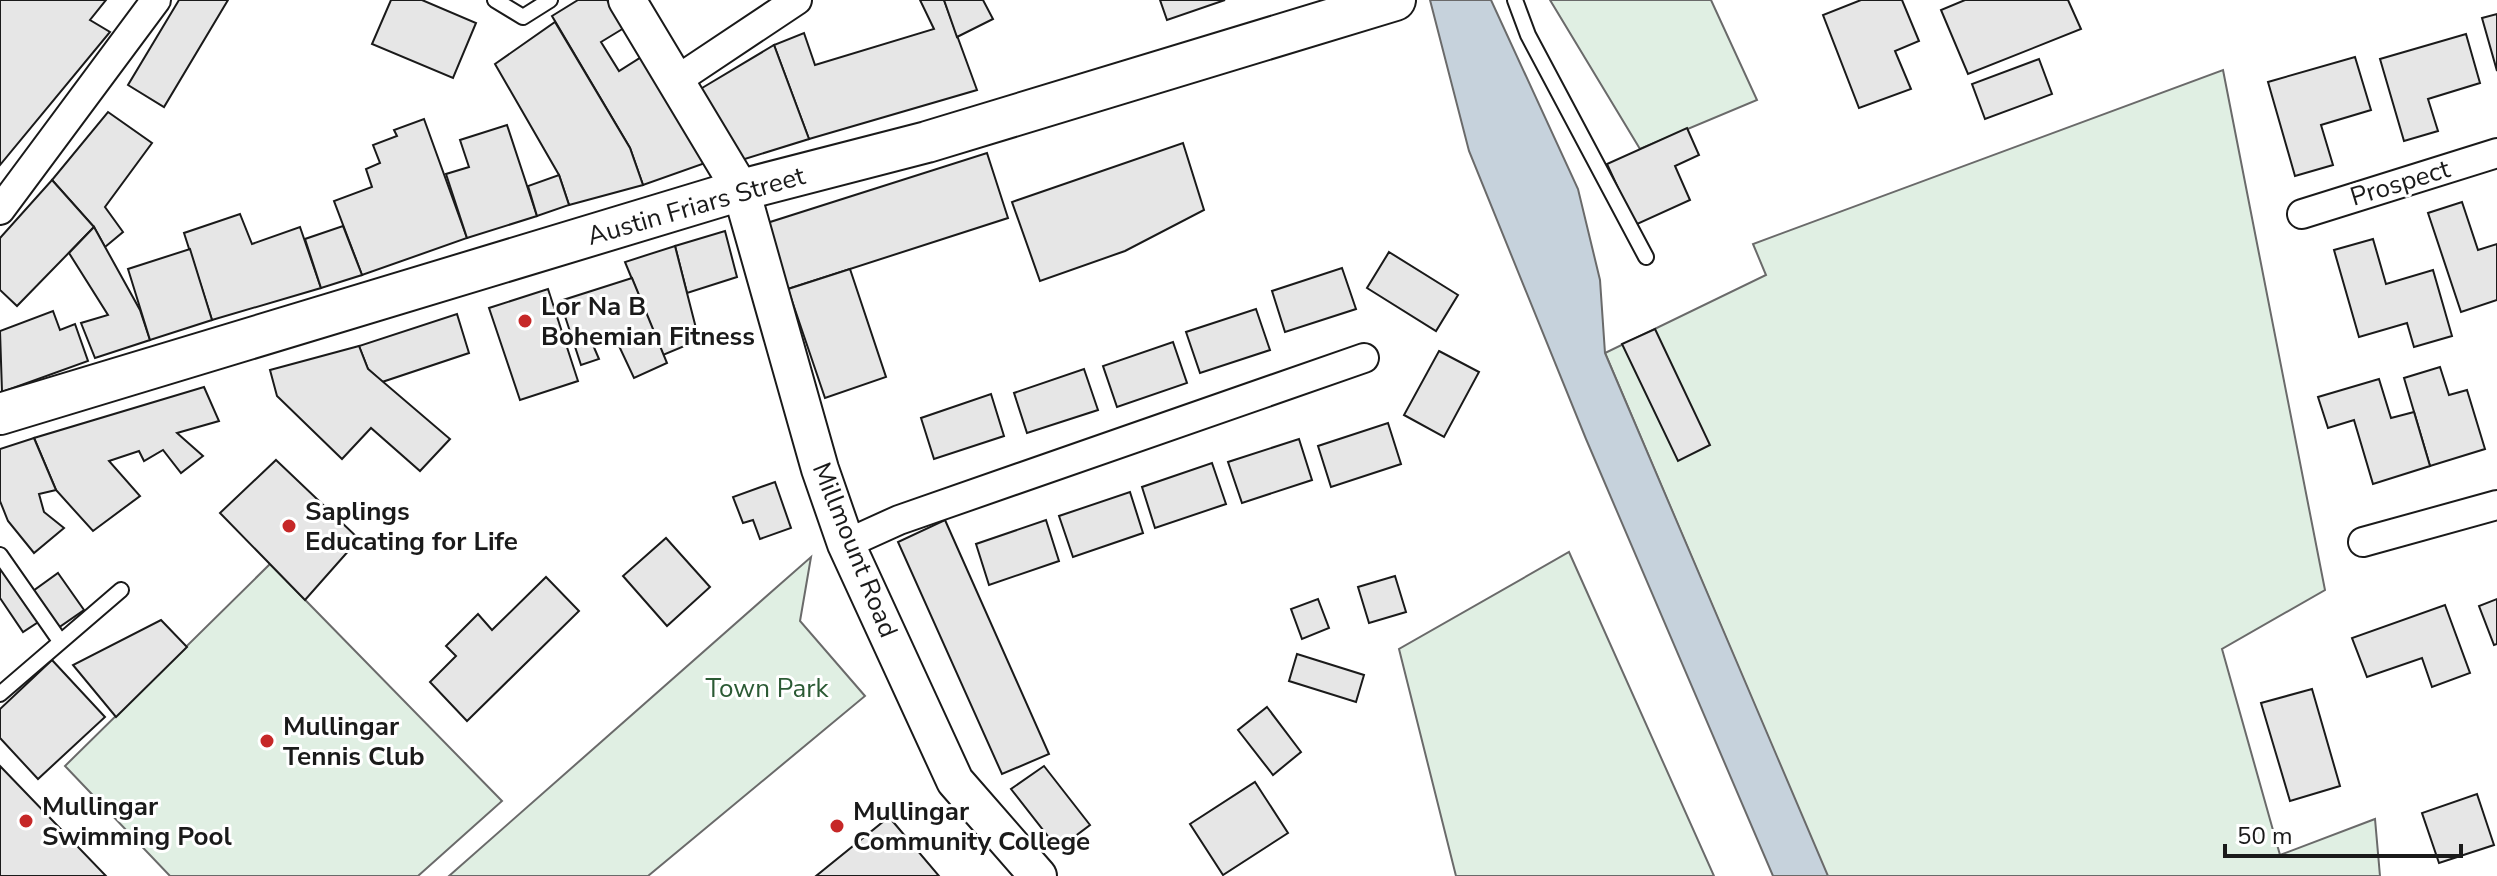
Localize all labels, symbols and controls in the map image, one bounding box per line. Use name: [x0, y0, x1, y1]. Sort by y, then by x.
street label: Prospect: [2346, 151, 2455, 215]
street label: Austin Friars Street: [583, 158, 810, 254]
place label: Lor Na B Bohemian Fitness: [541, 289, 755, 354]
marker: Lor Na B Bohemian Fitness: [516, 312, 534, 330]
street label: Millmount Road: [804, 457, 906, 643]
place label: Saplings Educating for Life: [305, 494, 518, 559]
marker: Saplings Educating for Life: [280, 517, 298, 535]
park label: Town Park: [705, 671, 830, 706]
place label: Mullingar Tennis Club: [283, 709, 425, 774]
marker: Mullingar Tennis Club: [258, 732, 276, 750]
place label: Mullingar Swimming Pool: [42, 789, 232, 854]
place label: Mullingar Community College: [853, 794, 1090, 859]
scale bar: [2225, 808, 2461, 858]
marker: Mullingar Swimming Pool: [17, 812, 35, 830]
marker: Mullingar Community College: [828, 817, 846, 835]
text: 50 m: [2237, 820, 2293, 852]

